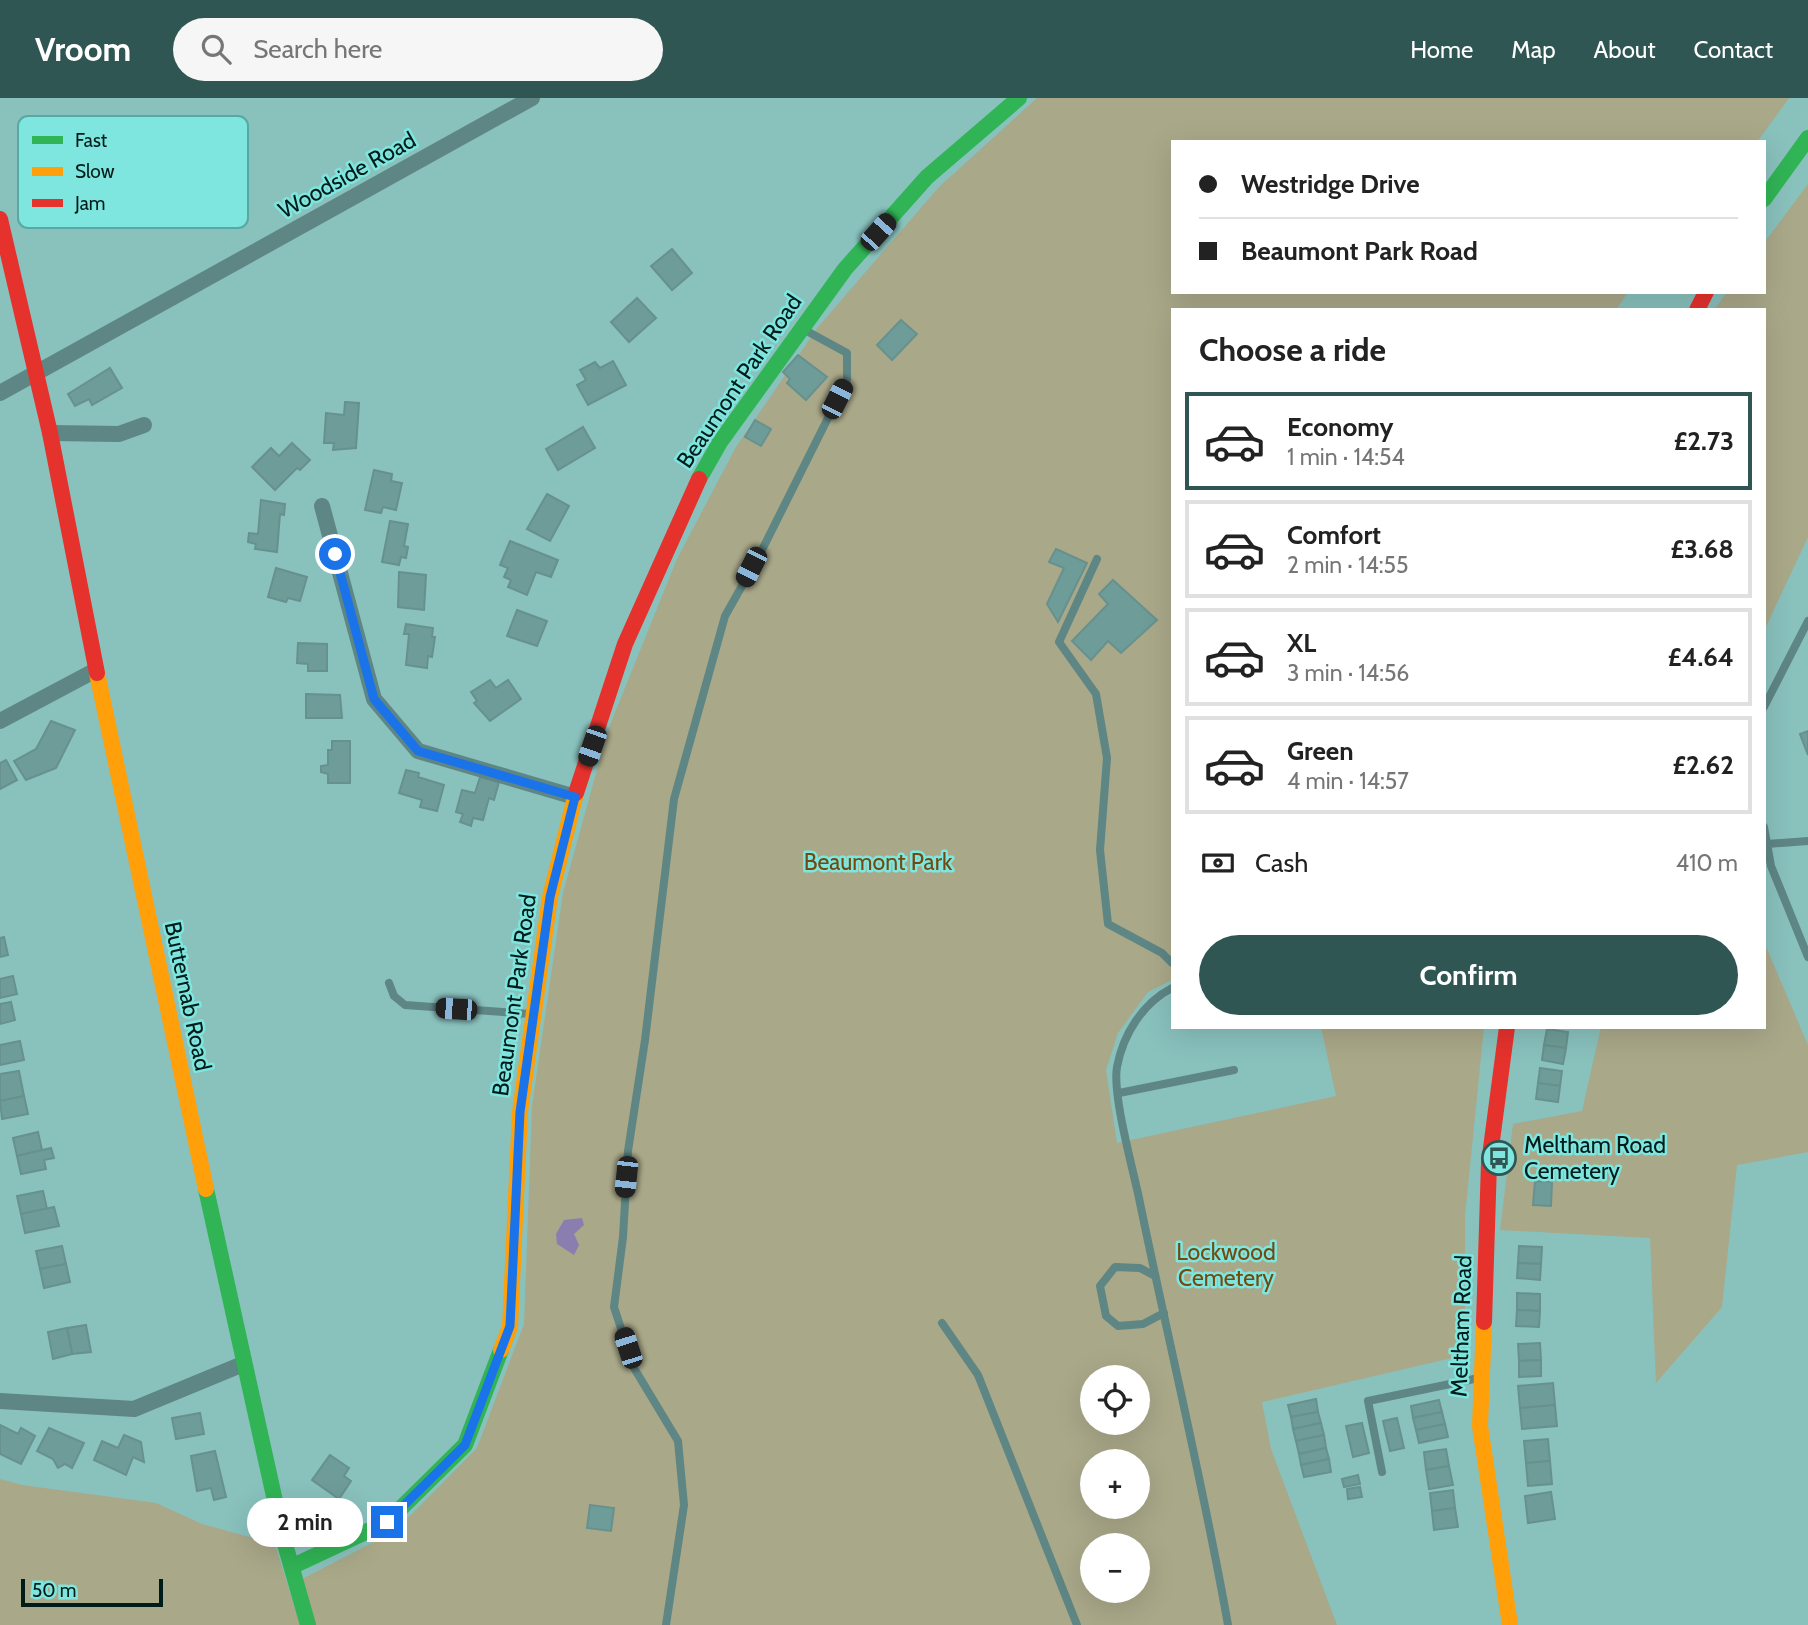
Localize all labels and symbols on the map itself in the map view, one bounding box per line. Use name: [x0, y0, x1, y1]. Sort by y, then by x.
legend: [18, 116, 248, 228]
street label: Woodside Road: [273, 126, 421, 224]
text: Fast: [75, 129, 108, 152]
text: Slow: [75, 160, 115, 183]
text: Jam: [74, 192, 105, 215]
car: [857, 209, 900, 255]
street label: Beaumont Park Road: [670, 289, 808, 473]
car: [819, 376, 856, 422]
route start: [319, 538, 351, 570]
car: [733, 544, 770, 590]
car: [576, 723, 609, 769]
park label: Beaumont Park: [804, 848, 953, 876]
street label: Beaumont Park Road: [486, 892, 542, 1098]
street label: Butternab Road: [159, 919, 217, 1073]
car: [435, 997, 478, 1021]
place label: Meltham Road Cemetery: [1524, 1131, 1666, 1185]
bus stop icon: Meltham Road Cemetery: [1480, 1139, 1518, 1177]
car: [614, 1155, 639, 1199]
park label: Lockwood Cemetery: [1176, 1238, 1276, 1292]
street label: Meltham Road: [1445, 1255, 1477, 1397]
car: [612, 1325, 645, 1371]
callout: 2 min: [247, 1498, 362, 1546]
route end: [371, 1506, 403, 1538]
scale bar: [21, 1576, 163, 1608]

